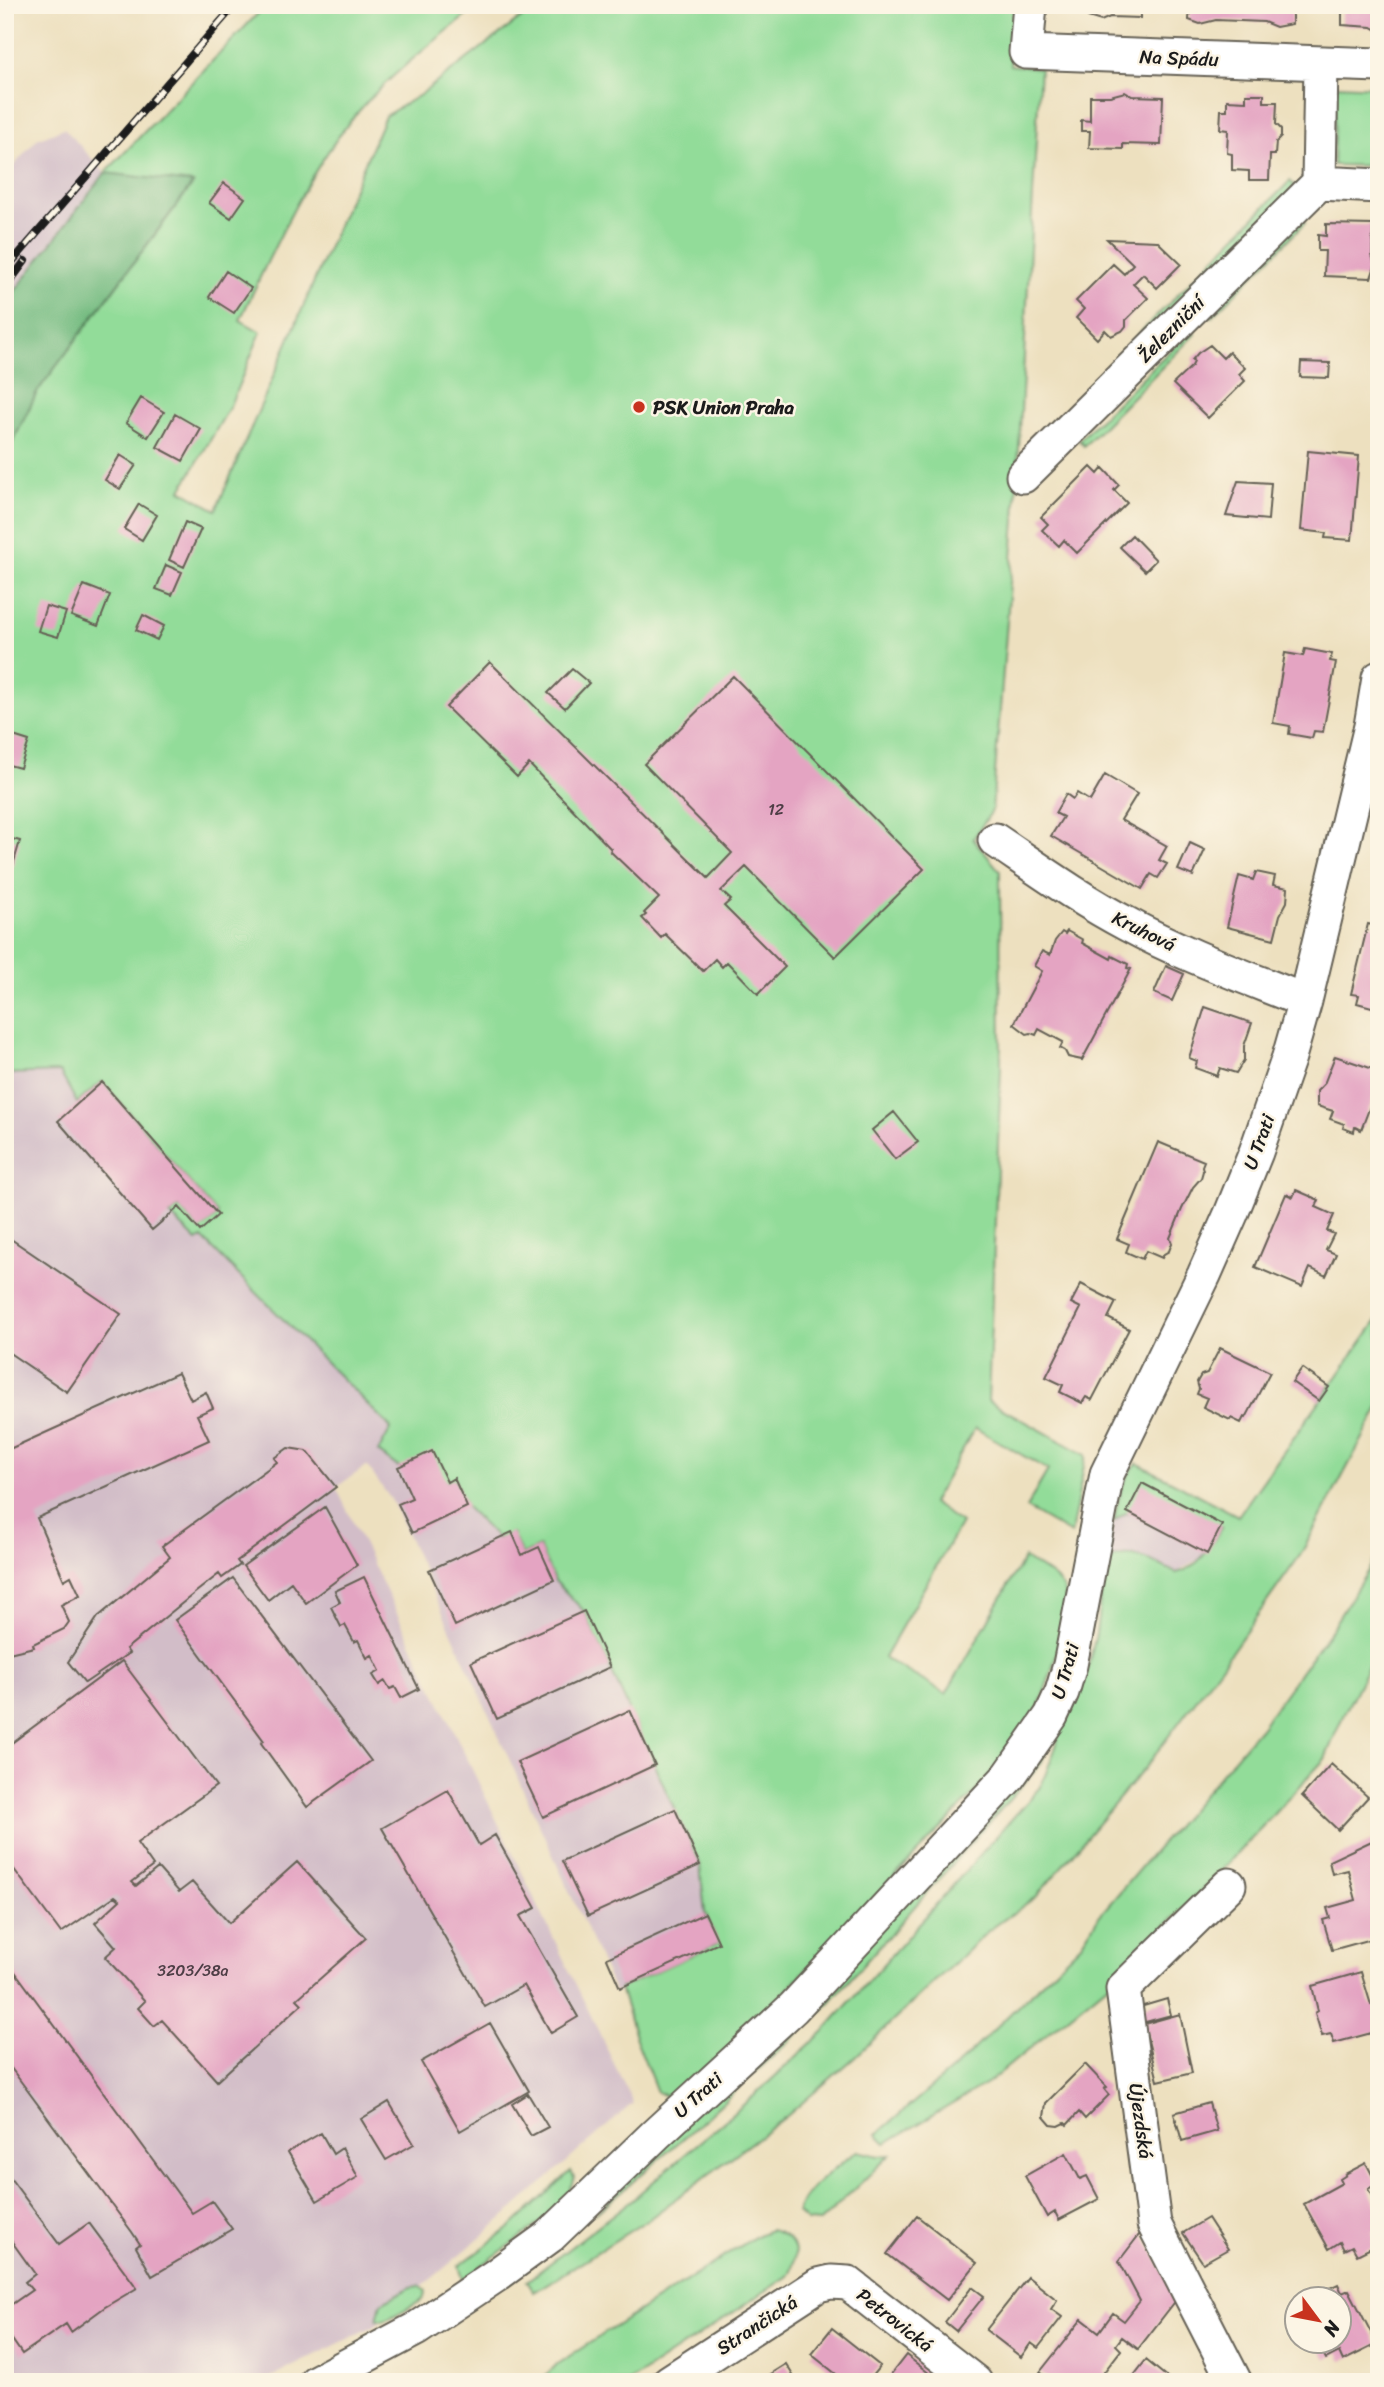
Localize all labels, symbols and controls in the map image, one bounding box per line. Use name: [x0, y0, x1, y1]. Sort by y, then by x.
street label: Na Spádu: [1139, 40, 1219, 76]
street label: Železniční: [1129, 285, 1215, 371]
place label: PSK Union Praha: [653, 391, 795, 424]
marker: PSK Union Praha: [631, 399, 647, 415]
house number: 12: [768, 795, 784, 824]
street label: Kruhová: [1106, 901, 1182, 961]
street label: U Trati: [1234, 1109, 1285, 1175]
street label: U Trati: [1041, 1638, 1089, 1703]
house number: 3203/38a: [157, 1956, 229, 1985]
street label: U Trati: [666, 2063, 731, 2126]
street label: Újezdská: [1119, 2081, 1163, 2161]
street label: Petrovická: [849, 2279, 941, 2361]
street label: Strančická: [710, 2286, 805, 2364]
north arrow: [1282, 2286, 1352, 2356]
text: N: [1314, 2314, 1350, 2344]

